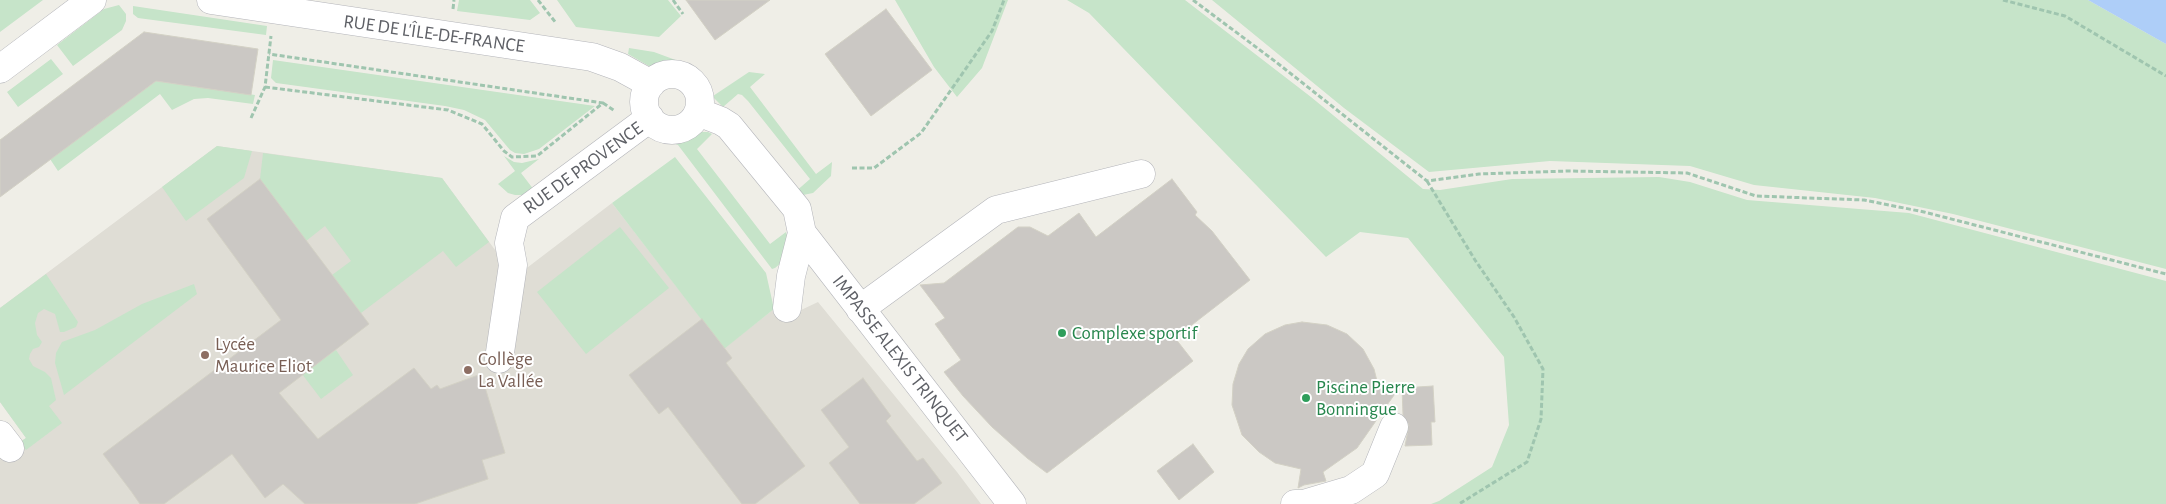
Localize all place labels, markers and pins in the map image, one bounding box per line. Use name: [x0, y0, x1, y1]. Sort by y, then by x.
place label: Complexe sportif: [1072, 322, 1197, 344]
marker: Complexe sportif: [1056, 327, 1068, 339]
place label: Lycée Maurice Eliot: [215, 333, 312, 377]
place label: Collège La Vallée: [478, 348, 543, 392]
marker: Lycée Maurice Eliot: [199, 349, 211, 361]
marker: Collège La Vallée: [462, 364, 474, 376]
place label: Piscine Pierre Bonningue: [1316, 376, 1415, 420]
marker: Piscine Pierre Bonningue: [1300, 392, 1312, 404]

